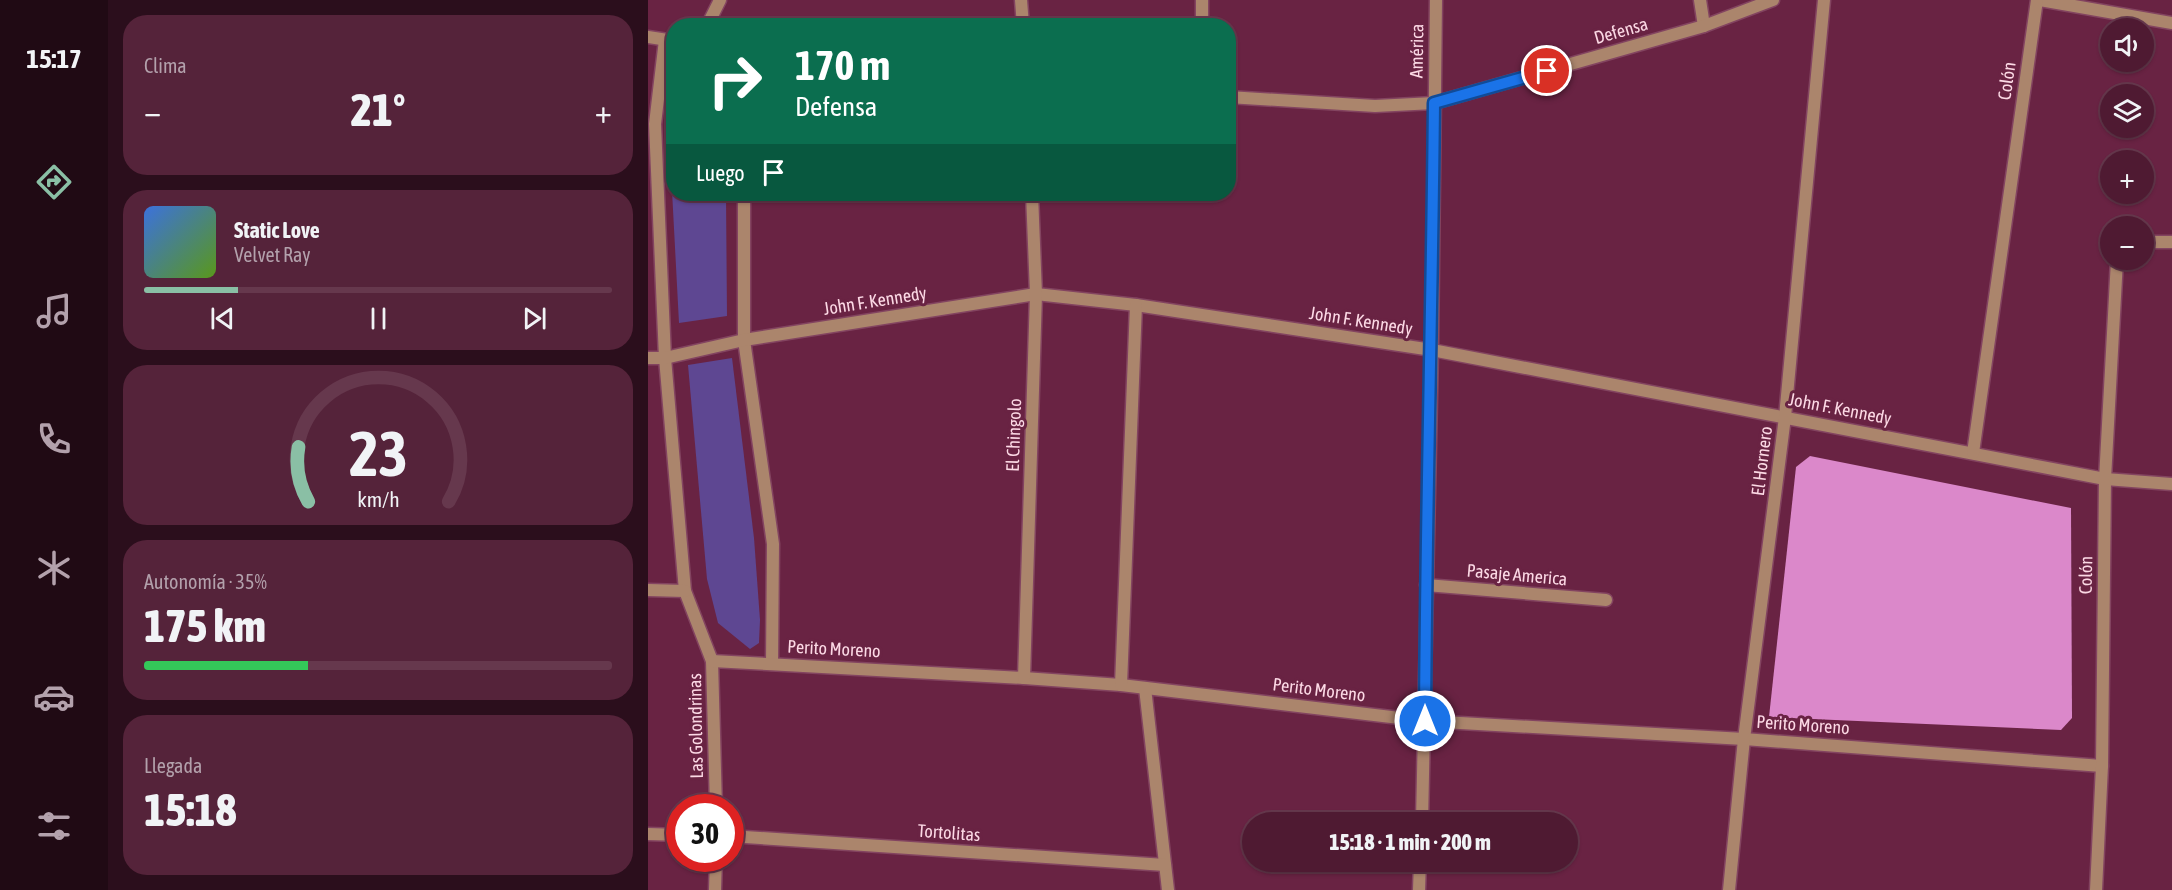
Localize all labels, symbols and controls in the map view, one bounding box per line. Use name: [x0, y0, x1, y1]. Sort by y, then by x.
street label: Defensa: [1592, 13, 1650, 48]
map controls: [2100, 18, 2154, 270]
button: sound: [2100, 18, 2154, 72]
street label: América: [1406, 24, 1427, 78]
text: 170 m: [795, 41, 890, 89]
icon: right: [696, 42, 774, 120]
text: 15:17: [26, 43, 82, 74]
pin: [1521, 45, 1572, 96]
text: Clima: [144, 54, 187, 77]
icon: arrive: [1530, 54, 1563, 87]
street label: Colón: [1993, 60, 2020, 101]
text: 21°: [351, 84, 405, 136]
button: layers: [2100, 84, 2154, 138]
text: Defensa: [795, 91, 877, 122]
text: −: [144, 92, 161, 130]
text: +: [595, 92, 612, 130]
button: +: [2100, 150, 2154, 204]
icon: arrive: [757, 156, 790, 189]
text: Luego: [696, 160, 745, 186]
icon: directions: [33, 161, 75, 203]
button: −: [2100, 216, 2154, 270]
text: Static Love: [234, 217, 320, 243]
text: Velvet Ray: [234, 243, 311, 266]
street label: John F. Kennedy: [822, 282, 928, 319]
icon: music: [33, 290, 75, 332]
icon: previous: [206, 302, 239, 335]
icon: pause: [362, 302, 395, 335]
icon: next: [518, 302, 551, 335]
street label: John F. Kennedy: [1308, 302, 1414, 339]
street label: John F. Kennedy: [1787, 388, 1893, 429]
street label: El Chingolo: [1002, 398, 1025, 472]
icon: phone: [33, 418, 75, 460]
text: 23: [349, 418, 407, 489]
street label: El Hornero: [1747, 425, 1776, 497]
text: km/h: [357, 487, 399, 512]
icon: climate: [33, 547, 75, 589]
street label: Colón: [2075, 556, 2096, 594]
street label: Pasaje America: [1466, 560, 1568, 589]
text: Autonomía · 35%: [144, 570, 267, 593]
text: 175 km: [144, 600, 266, 652]
street label: Perito Moreno: [787, 636, 881, 661]
street label: Las Golondrinas: [684, 673, 707, 779]
street label: Perito Moreno: [1271, 673, 1367, 706]
icon: car: [33, 676, 75, 718]
position arrow: [1393, 689, 1457, 753]
street label: Perito Moreno: [1756, 711, 1850, 738]
text: Llegada: [144, 754, 202, 777]
text: 15:18: [144, 784, 237, 836]
speed limit sign: 30: [666, 794, 744, 872]
icon: filters: [33, 805, 75, 847]
street label: Tortolitas: [917, 820, 981, 845]
text: 15:18 · 1 min · 200 m: [1329, 829, 1491, 855]

